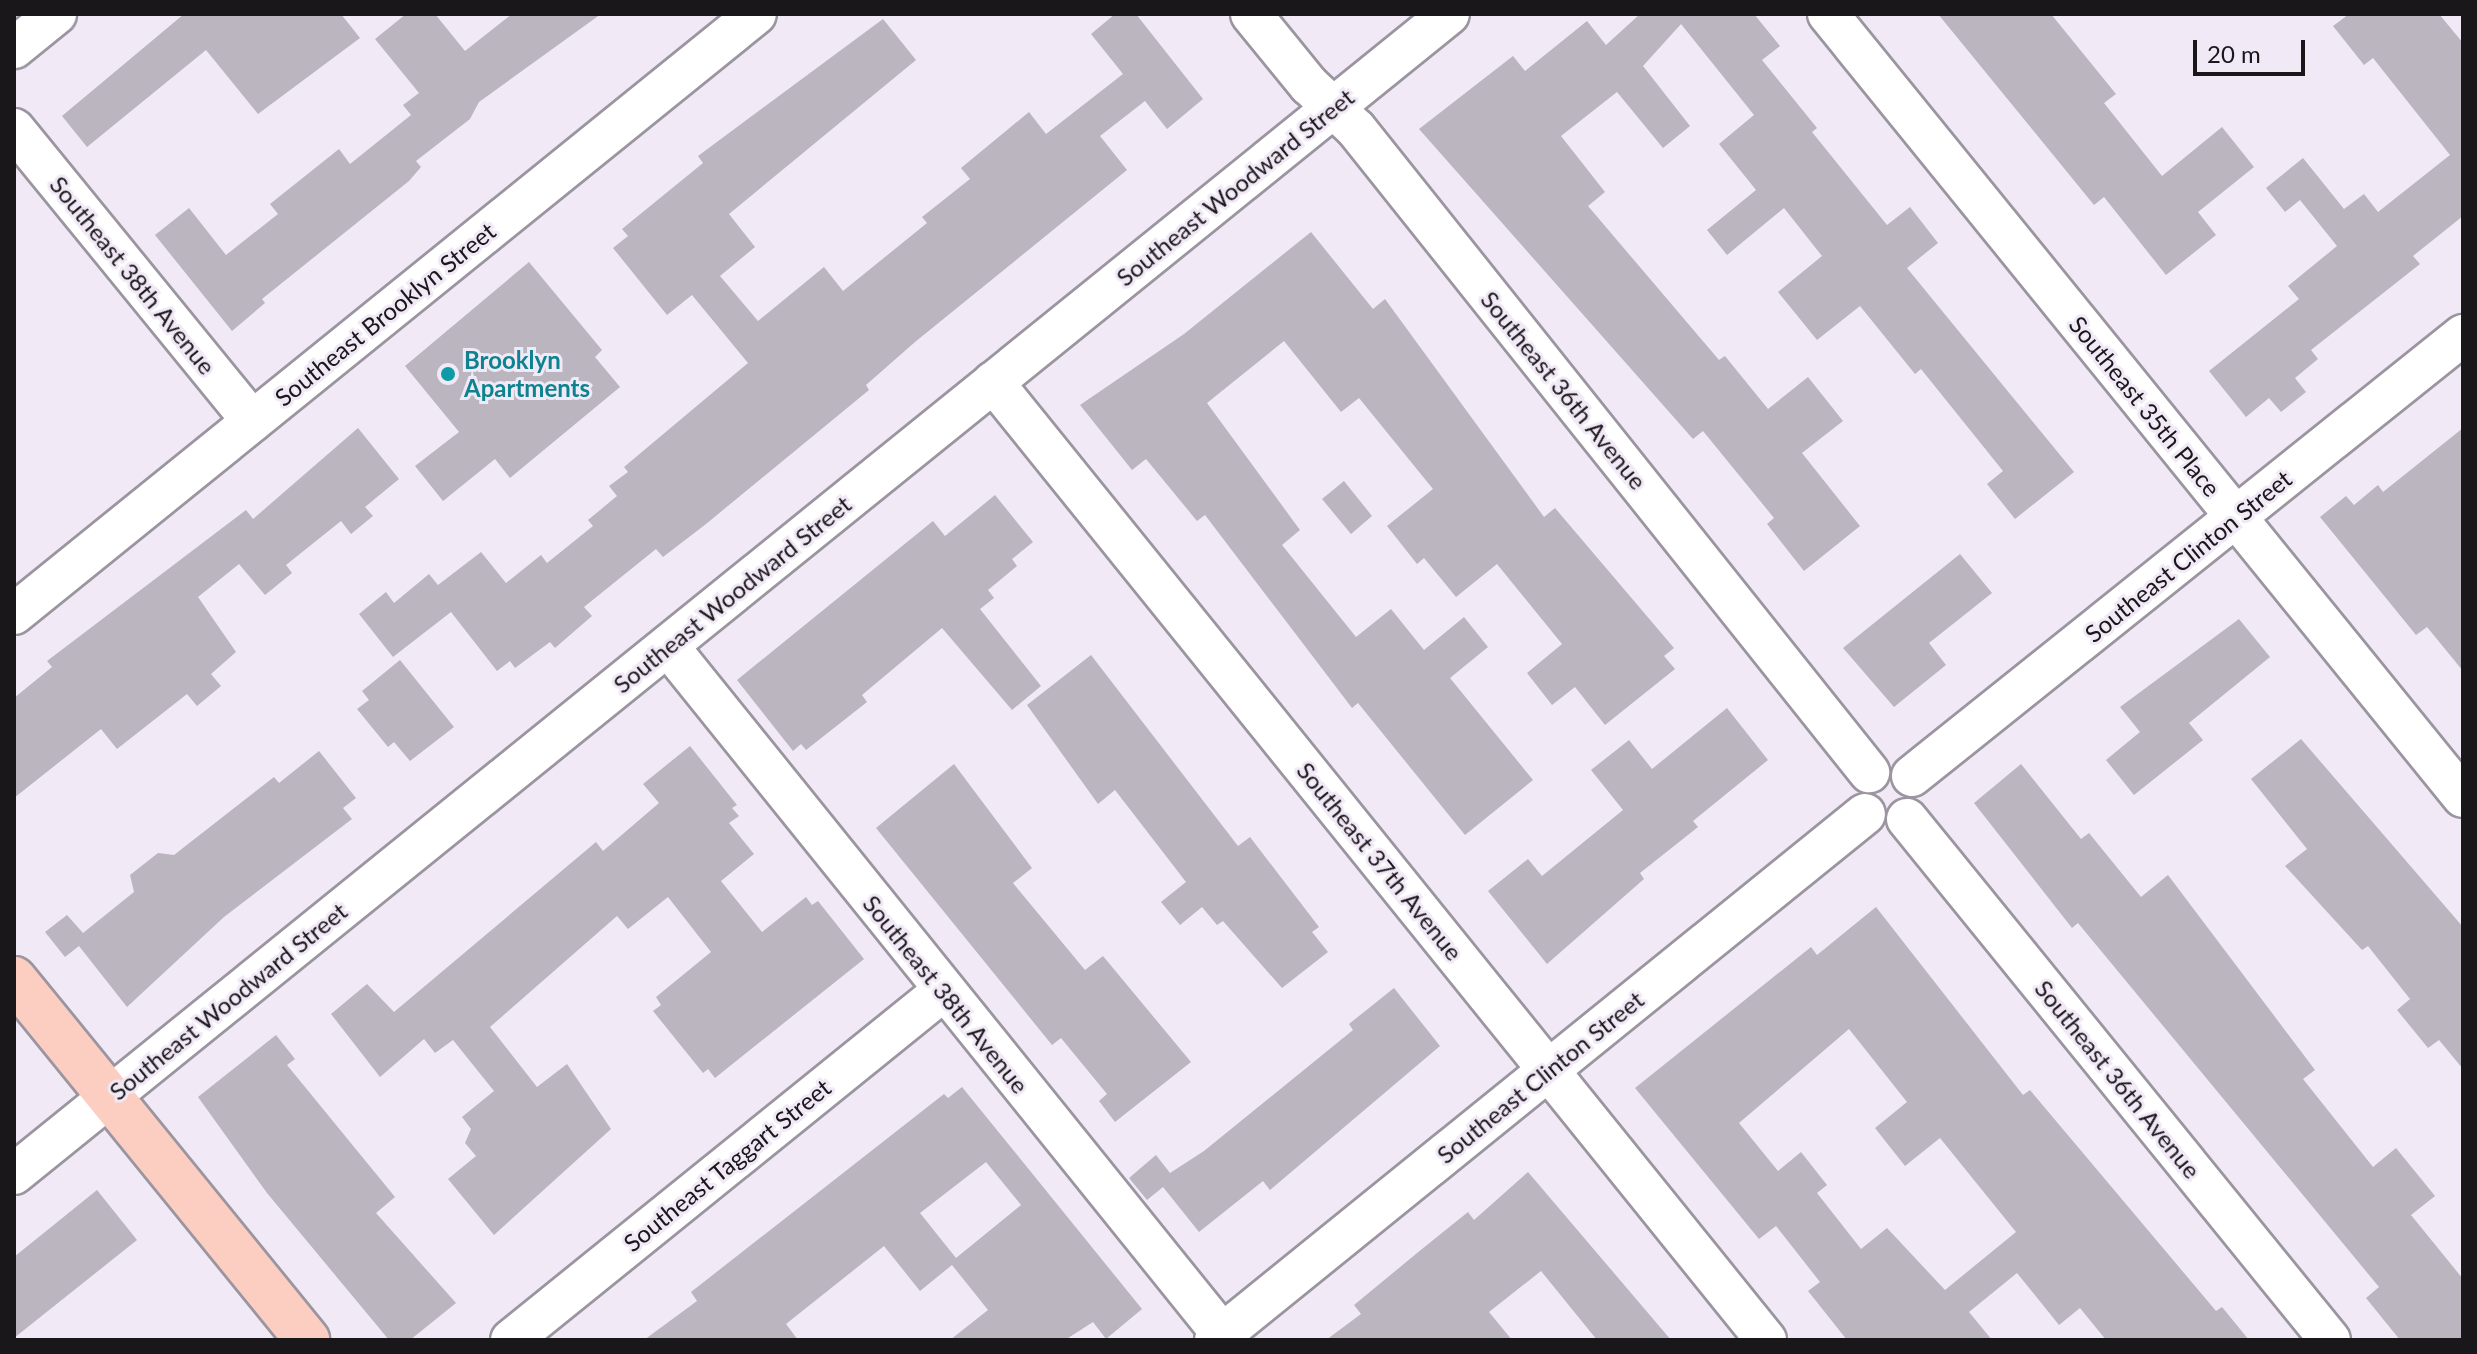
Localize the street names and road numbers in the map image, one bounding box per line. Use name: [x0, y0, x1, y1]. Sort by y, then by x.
street label: Southeast Woodward Street: [1110, 82, 1360, 292]
street label: Southeast 38th Avenue: [44, 170, 222, 380]
street label: Southeast Brooklyn Street: [269, 216, 501, 412]
street label: Southeast 36th Avenue: [1475, 285, 1653, 495]
street label: Southeast 35th Place: [2063, 310, 2227, 502]
street label: Southeast Clinton Street: [2079, 464, 2297, 648]
street label: Southeast Woodward Street: [607, 489, 857, 699]
street label: Southeast 37th Avenue: [1291, 756, 1469, 966]
street label: Southeast 38th Avenue: [857, 889, 1035, 1099]
street label: Southeast Woodward Street: [103, 896, 353, 1106]
street label: Southeast 36th Avenue: [2029, 974, 2207, 1184]
street label: Southeast Clinton Street: [1431, 985, 1649, 1169]
street label: Southeast Taggart Street: [617, 1072, 837, 1258]

